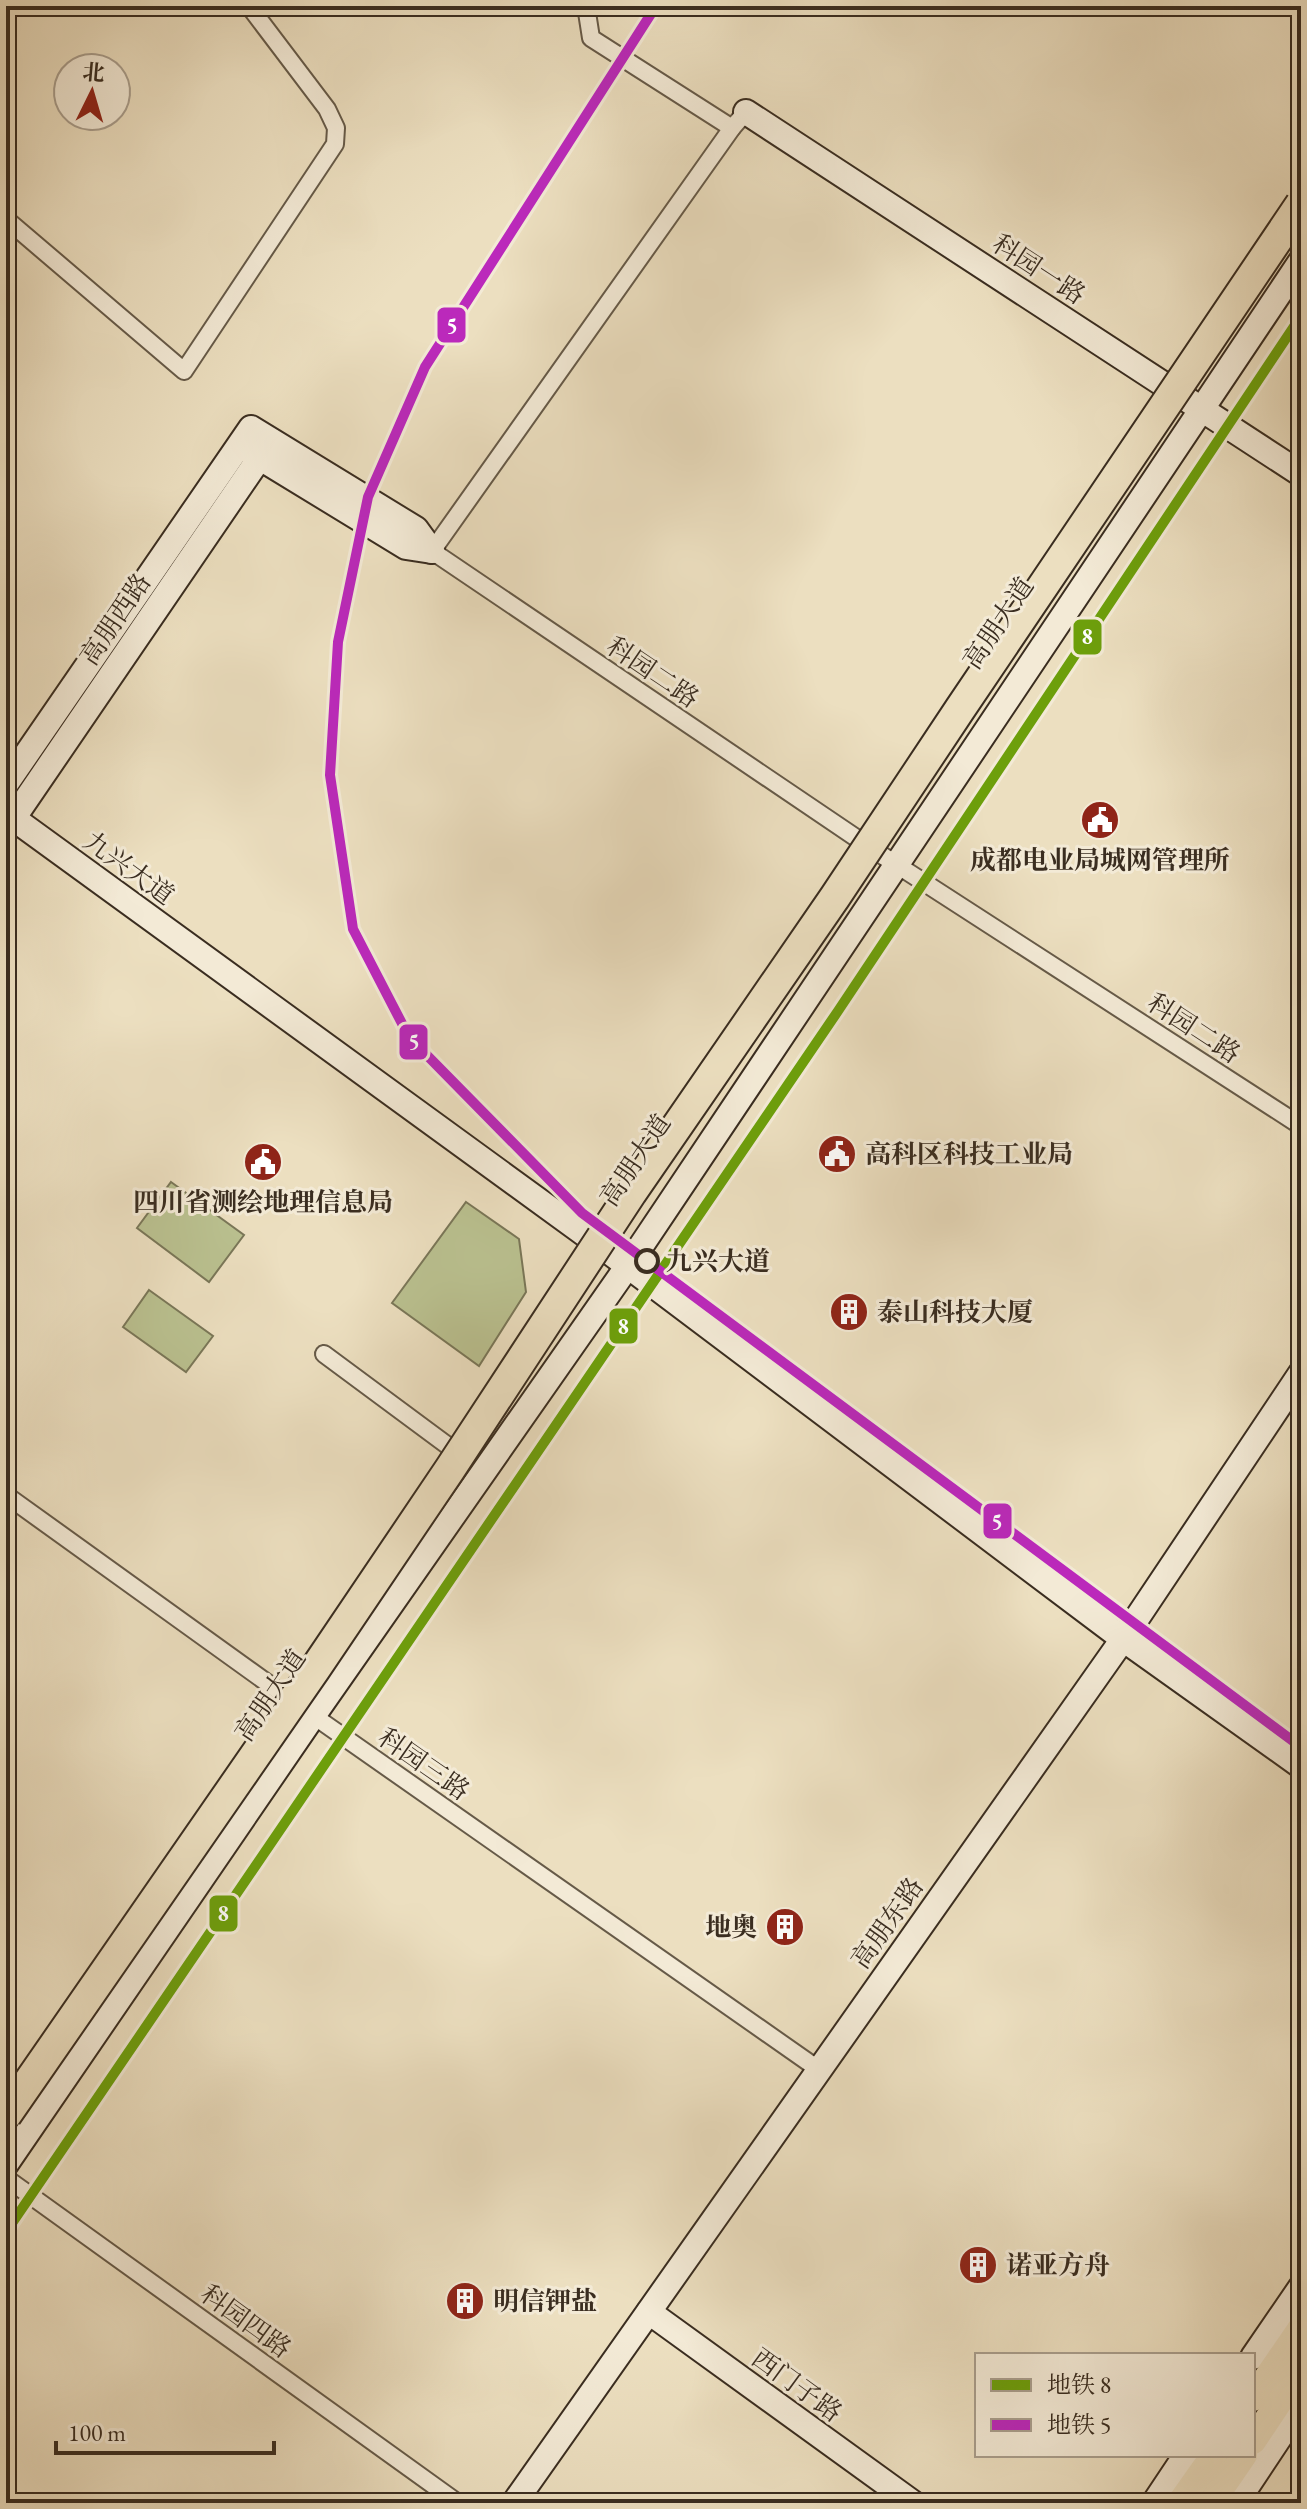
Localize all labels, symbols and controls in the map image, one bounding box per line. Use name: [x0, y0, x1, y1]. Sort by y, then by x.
north arrow: [52, 52, 132, 132]
text: 北: [81, 57, 106, 88]
street label: 科园一路: [986, 226, 1092, 312]
line badge: 5: [436, 306, 467, 344]
text: 5: [446, 311, 458, 340]
street label: 高朋西路: [72, 566, 158, 672]
street label: 高朋大道: [955, 570, 1041, 676]
line badge: 8: [1072, 618, 1103, 656]
text: 8: [1081, 622, 1093, 651]
street label: 科园二路: [600, 629, 706, 715]
public building icon: 成都电业局城网管理所: [1079, 799, 1121, 841]
street label: 九兴大道: [77, 824, 181, 912]
place label: 成都电业局城网管理所: [970, 843, 1230, 877]
street label: 科园二路: [1141, 985, 1247, 1071]
line badge: 5: [398, 1023, 429, 1061]
text: 5: [408, 1027, 420, 1056]
street label: 高朋大道: [592, 1107, 678, 1213]
public building icon: 高科区科技工业局: [816, 1133, 858, 1175]
place label: 高科区科技工业局: [865, 1137, 1073, 1171]
public building icon: 四川省测绘地理信息局: [242, 1141, 284, 1183]
place label: 四川省测绘地理信息局: [133, 1185, 393, 1219]
place label: 九兴大道: [666, 1244, 770, 1278]
marker: 九兴大道: [635, 1249, 659, 1273]
building icon: 泰山科技大厦: [828, 1291, 870, 1333]
place label: 泰山科技大厦: [877, 1295, 1033, 1329]
line badge: 8: [608, 1307, 639, 1345]
text: 8: [617, 1312, 629, 1341]
line badge: 5: [982, 1502, 1013, 1540]
text: 5: [991, 1507, 1003, 1536]
street label: 高朋大道: [227, 1642, 313, 1748]
street label: 科园三路: [372, 1720, 476, 1808]
street label: 高朋东路: [843, 1871, 931, 1975]
line badge: 8: [208, 1894, 239, 1933]
text: 8: [217, 1899, 229, 1928]
building icon: 地奥: [764, 1906, 806, 1948]
place label: 地奥: [705, 1910, 757, 1944]
building icon: 诺亚方舟: [957, 2244, 999, 2286]
place label: 诺亚方舟: [1006, 2248, 1110, 2282]
street label: 科园四路: [194, 2277, 298, 2365]
building icon: 明信钾盐: [444, 2280, 486, 2322]
place label: 明信钾盐: [493, 2284, 597, 2318]
street label: 西门子路: [745, 2341, 849, 2429]
legend: [975, 2353, 1255, 2457]
text: 地铁 8: [1047, 2369, 1111, 2400]
scale bar: [56, 2405, 274, 2455]
text: 地铁 5: [1047, 2409, 1111, 2440]
text: 100 m: [68, 2417, 126, 2448]

